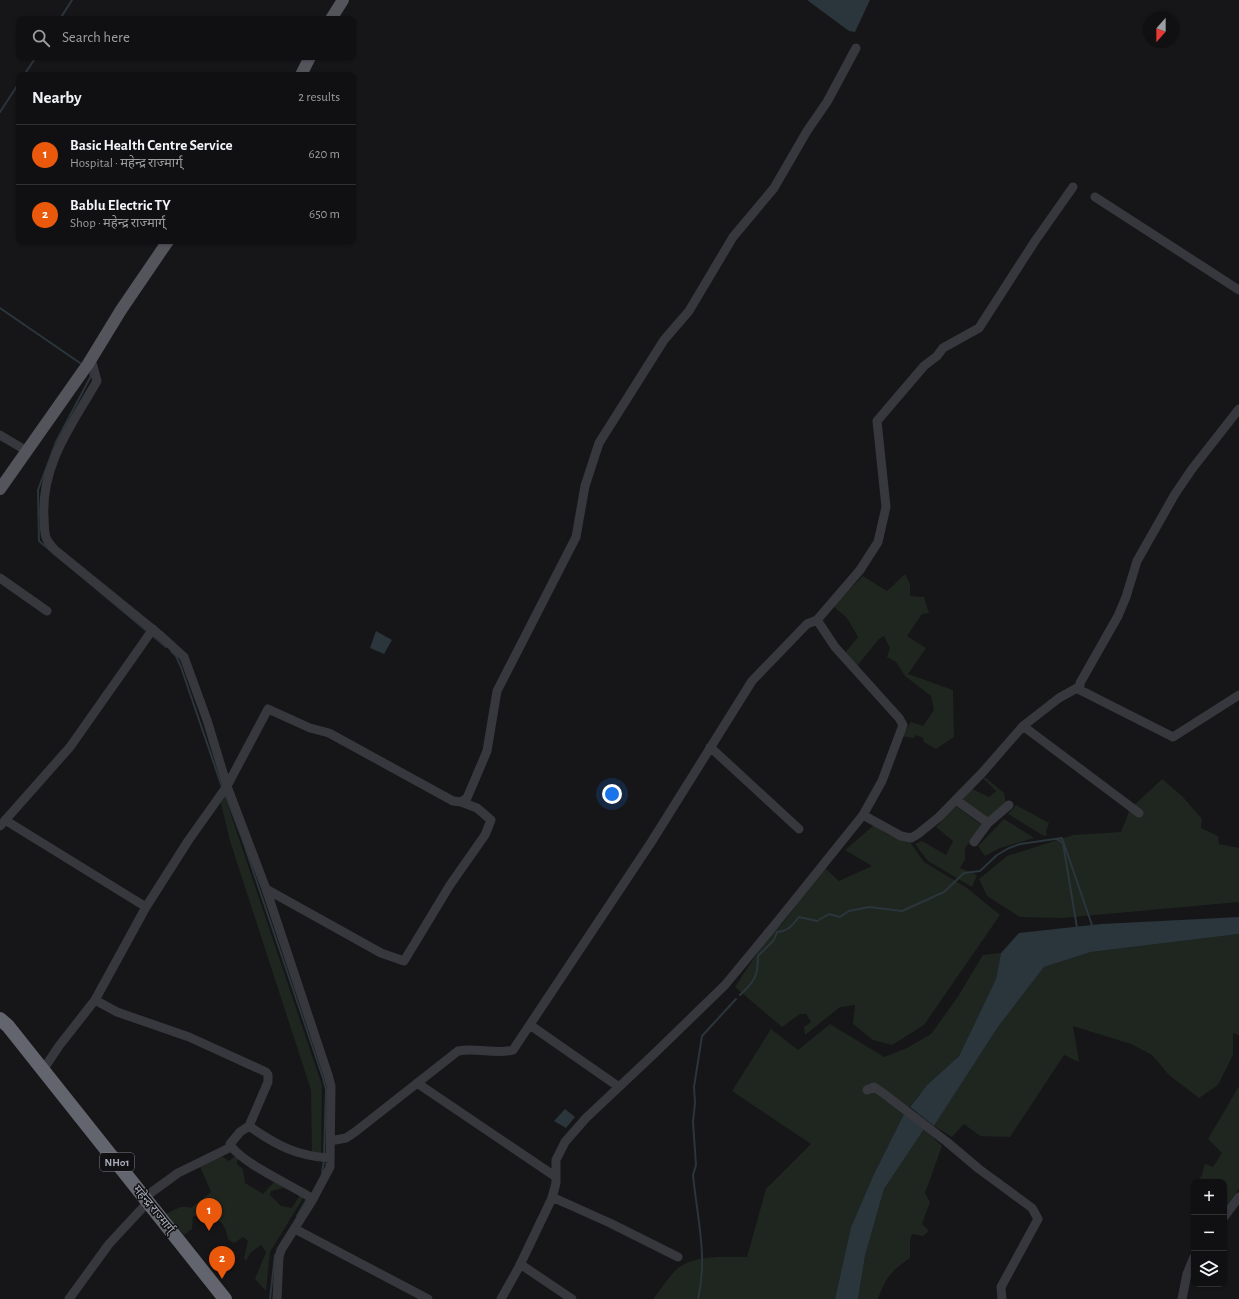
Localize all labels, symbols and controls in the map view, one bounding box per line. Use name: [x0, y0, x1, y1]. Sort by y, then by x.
north arrow: [1143, 12, 1179, 48]
search box: [16, 16, 356, 60]
icon: search: [30, 27, 52, 49]
text: Search here: [62, 30, 130, 45]
text: Nearby: [32, 89, 82, 106]
text: 2 results: [298, 91, 340, 104]
text: Basic Health Centre Service: [70, 138, 233, 153]
text: 1: [43, 148, 47, 161]
text: 620 m: [309, 148, 340, 161]
text: Hospital · महेन्द्र राज्मार्ग्: [70, 157, 183, 170]
text: Bablu Electric TY: [70, 198, 171, 213]
text: 2: [42, 208, 48, 221]
text: 650 m: [309, 208, 340, 221]
text: Shop · महेन्द्र राज्मार्ग्: [70, 217, 165, 230]
your location: [602, 784, 622, 804]
road number: NH01: [100, 1153, 134, 1171]
map controls: [1191, 1179, 1227, 1287]
button: +: [1191, 1179, 1227, 1215]
street label: महेन्द्र राज्मार्ग्: [130, 1182, 180, 1237]
pin: 1: [196, 1198, 222, 1231]
button: −: [1191, 1215, 1227, 1251]
pin: 2: [209, 1246, 235, 1279]
button: layers: [1191, 1251, 1227, 1287]

